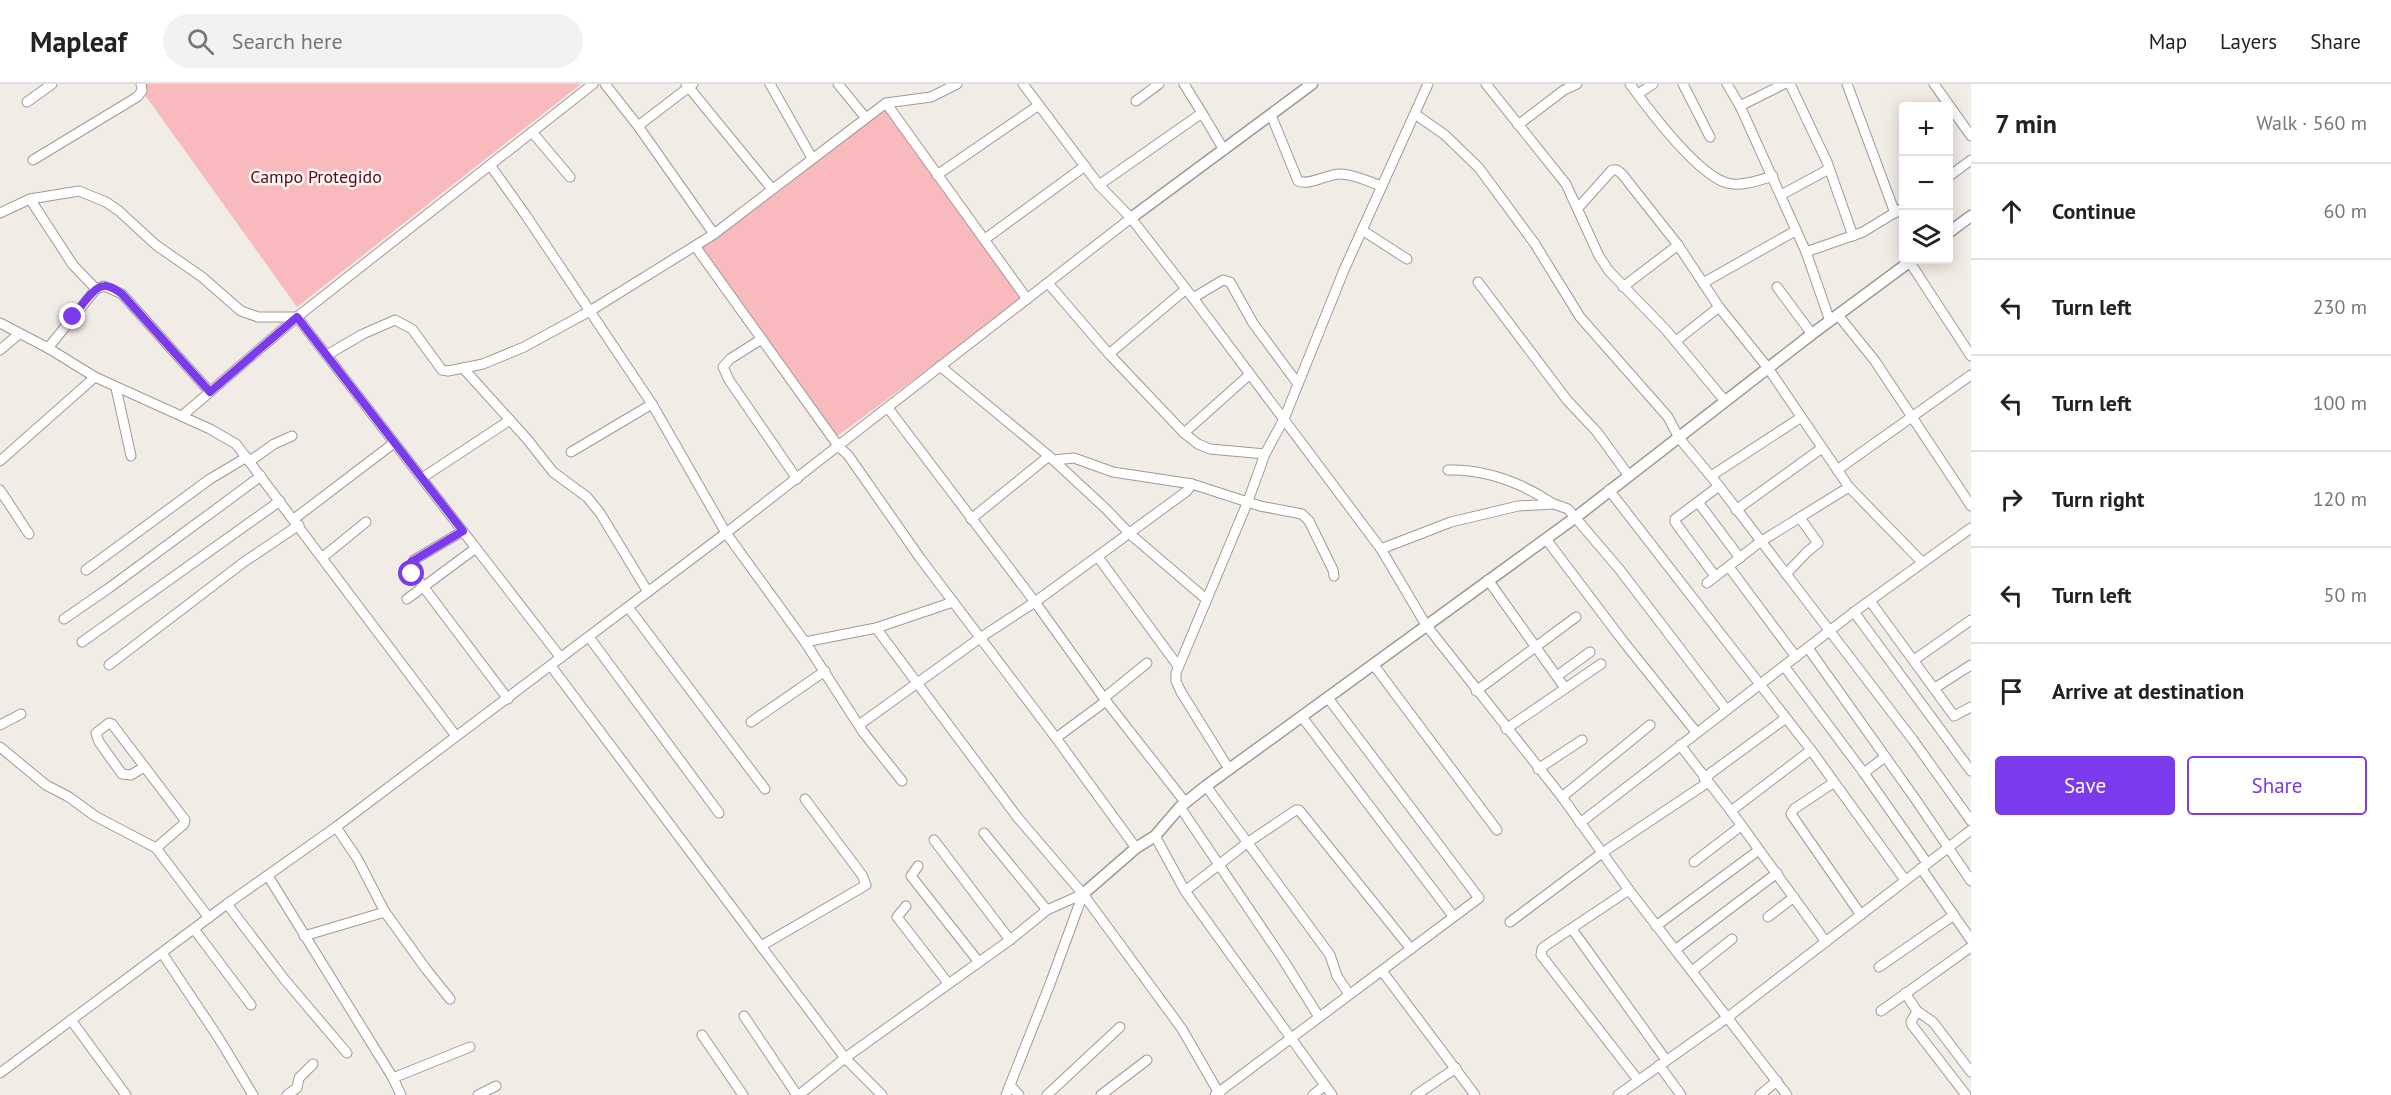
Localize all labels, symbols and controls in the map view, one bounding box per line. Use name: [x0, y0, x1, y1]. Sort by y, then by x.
search box: [163, 14, 583, 68]
text: Mapleaf: [30, 23, 127, 60]
icon: search: [184, 25, 217, 58]
text: Search here: [232, 27, 343, 55]
text: Map: [2149, 28, 2187, 55]
text: Layers: [2220, 28, 2277, 55]
text: Share: [2310, 28, 2361, 55]
map controls: [1899, 102, 1953, 264]
button: +: [1899, 102, 1953, 156]
text: 7 min: [1995, 107, 2057, 140]
text: Walk · 560 m: [2256, 110, 2367, 136]
button: −: [1899, 156, 1953, 210]
park label: Campo Protegido: [250, 165, 382, 188]
icon: ahead: [1995, 195, 2028, 228]
text: Continue: [2052, 197, 2136, 225]
text: 60 m: [2324, 198, 2367, 224]
button: layers: [1899, 210, 1953, 264]
icon: left: [1995, 291, 2028, 324]
text: Turn left: [2052, 293, 2132, 321]
text: 230 m: [2313, 294, 2367, 320]
route end: [59, 303, 85, 329]
icon: left: [1995, 387, 2028, 420]
text: Turn left: [2052, 389, 2132, 417]
text: 100 m: [2313, 390, 2367, 416]
icon: right: [1995, 483, 2028, 516]
text: Turn right: [2052, 485, 2144, 513]
text: 120 m: [2313, 486, 2367, 512]
route start: [398, 560, 424, 586]
icon: left: [1995, 579, 2028, 612]
text: Turn left: [2052, 581, 2132, 609]
text: 50 m: [2324, 582, 2367, 608]
icon: arrive: [1995, 675, 2028, 708]
text: Arrive at destination: [2052, 677, 2244, 705]
button: Save: [1995, 756, 2175, 815]
button: Share: [2187, 756, 2367, 815]

